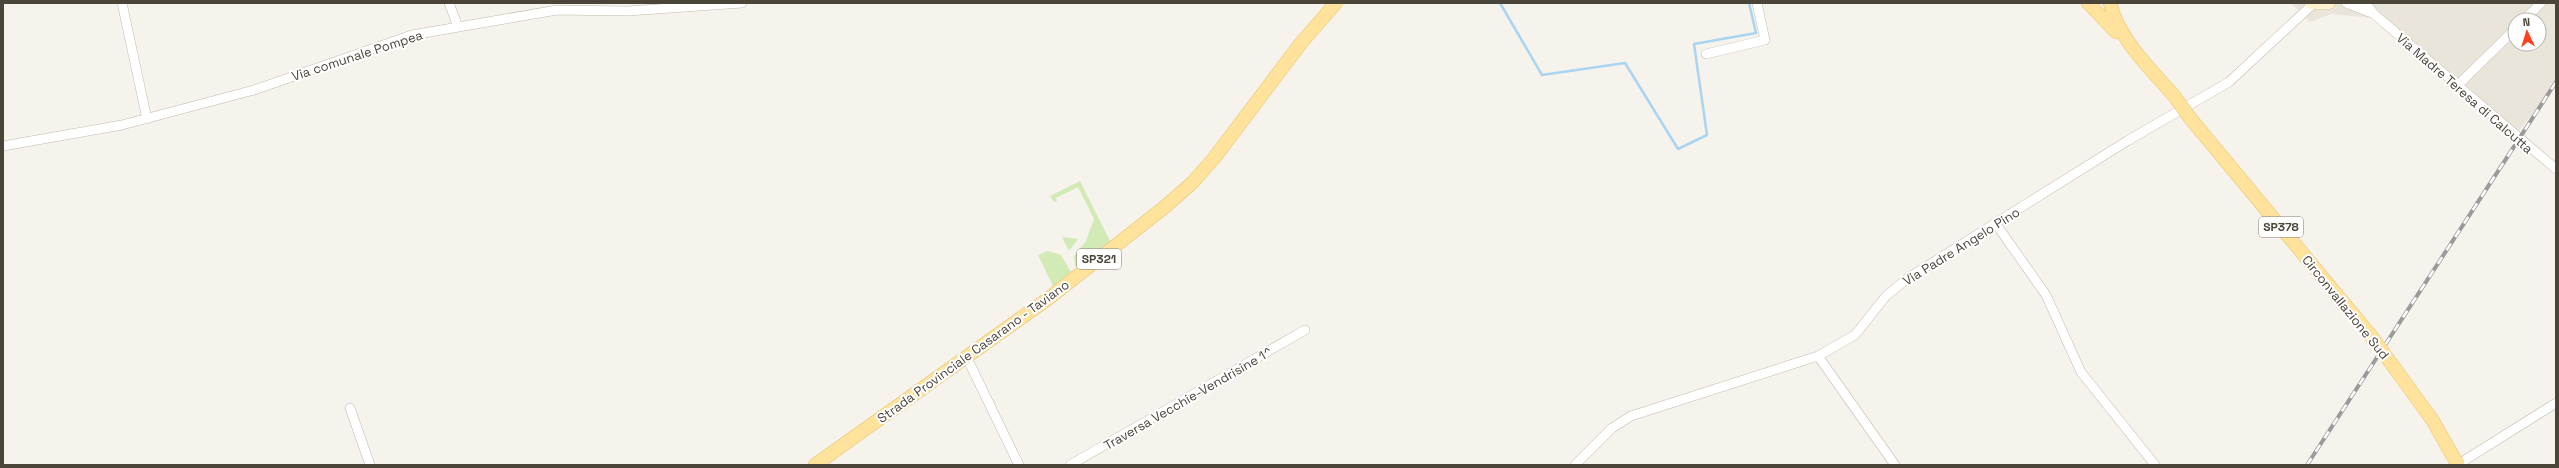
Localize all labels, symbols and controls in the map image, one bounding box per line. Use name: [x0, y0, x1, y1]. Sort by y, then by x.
north arrow: [2507, 12, 2547, 52]
text: N: [2522, 15, 2530, 29]
street label: Via comunale Pompea: [289, 26, 425, 85]
street label: Via Madre Teresa di Calcutta: [2393, 29, 2537, 158]
street label: Via Padre Angelo Pino: [1900, 204, 2023, 289]
road number: SP378: [2259, 217, 2303, 237]
road number: SP321: [1077, 249, 1121, 269]
street label: Circonvallazione Sud: [2298, 252, 2393, 363]
street label: Strada Provinciale Casarano - Taviano: [874, 276, 1073, 427]
street label: Traversa Vecchie-Vendrisine 1^: [1101, 343, 1276, 454]

